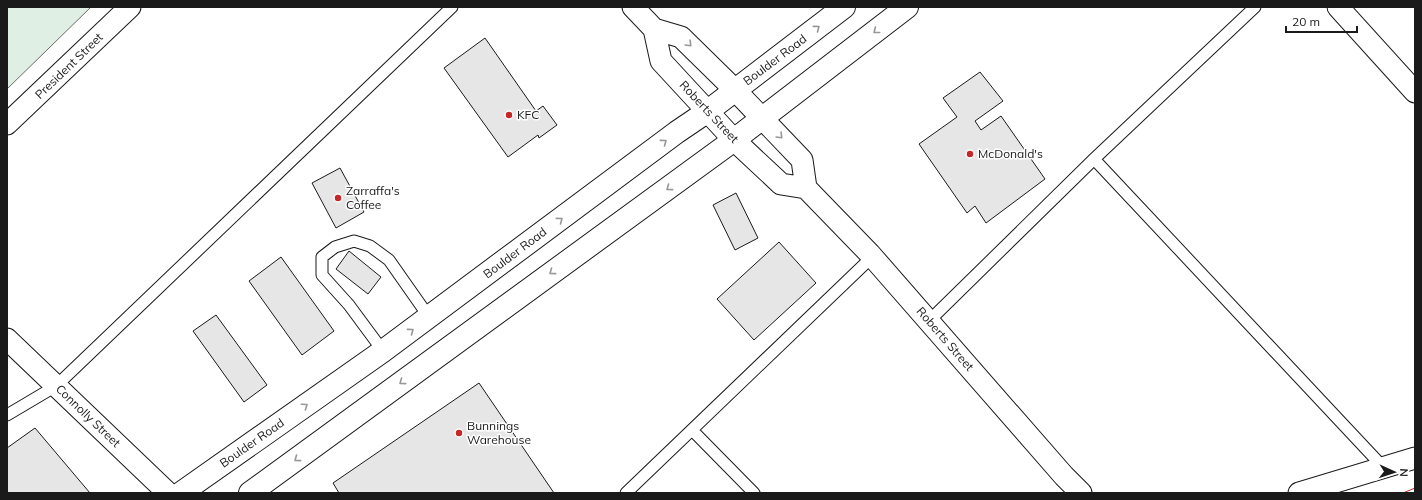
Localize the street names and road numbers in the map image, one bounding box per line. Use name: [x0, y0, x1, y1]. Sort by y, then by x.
street label: President Street: [32, 29, 106, 102]
street label: Boulder Road: [740, 31, 809, 88]
street label: Roberts Street: [677, 77, 742, 146]
street label: Boulder Road: [480, 224, 549, 281]
street label: Roberts Street: [914, 304, 977, 374]
street label: Connolly Street: [53, 381, 124, 450]
street label: Boulder Road: [217, 415, 287, 470]

